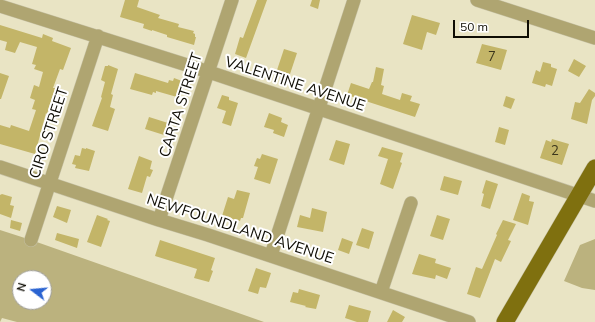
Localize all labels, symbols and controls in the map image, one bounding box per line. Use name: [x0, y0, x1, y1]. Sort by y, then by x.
scale bar: [455, 12, 531, 38]
text: 50 m: [460, 19, 488, 34]
house number: 7: [488, 49, 496, 65]
street label: CARTA STREET: [156, 50, 206, 160]
street label: VALENTINE AVENUE: [223, 53, 367, 115]
street label: CIRO STREET: [26, 85, 72, 181]
house number: 2: [551, 143, 559, 159]
street label: NEWFOUNDLAND AVENUE: [144, 190, 336, 268]
north arrow: [12, 270, 52, 310]
text: N: [14, 281, 29, 293]

